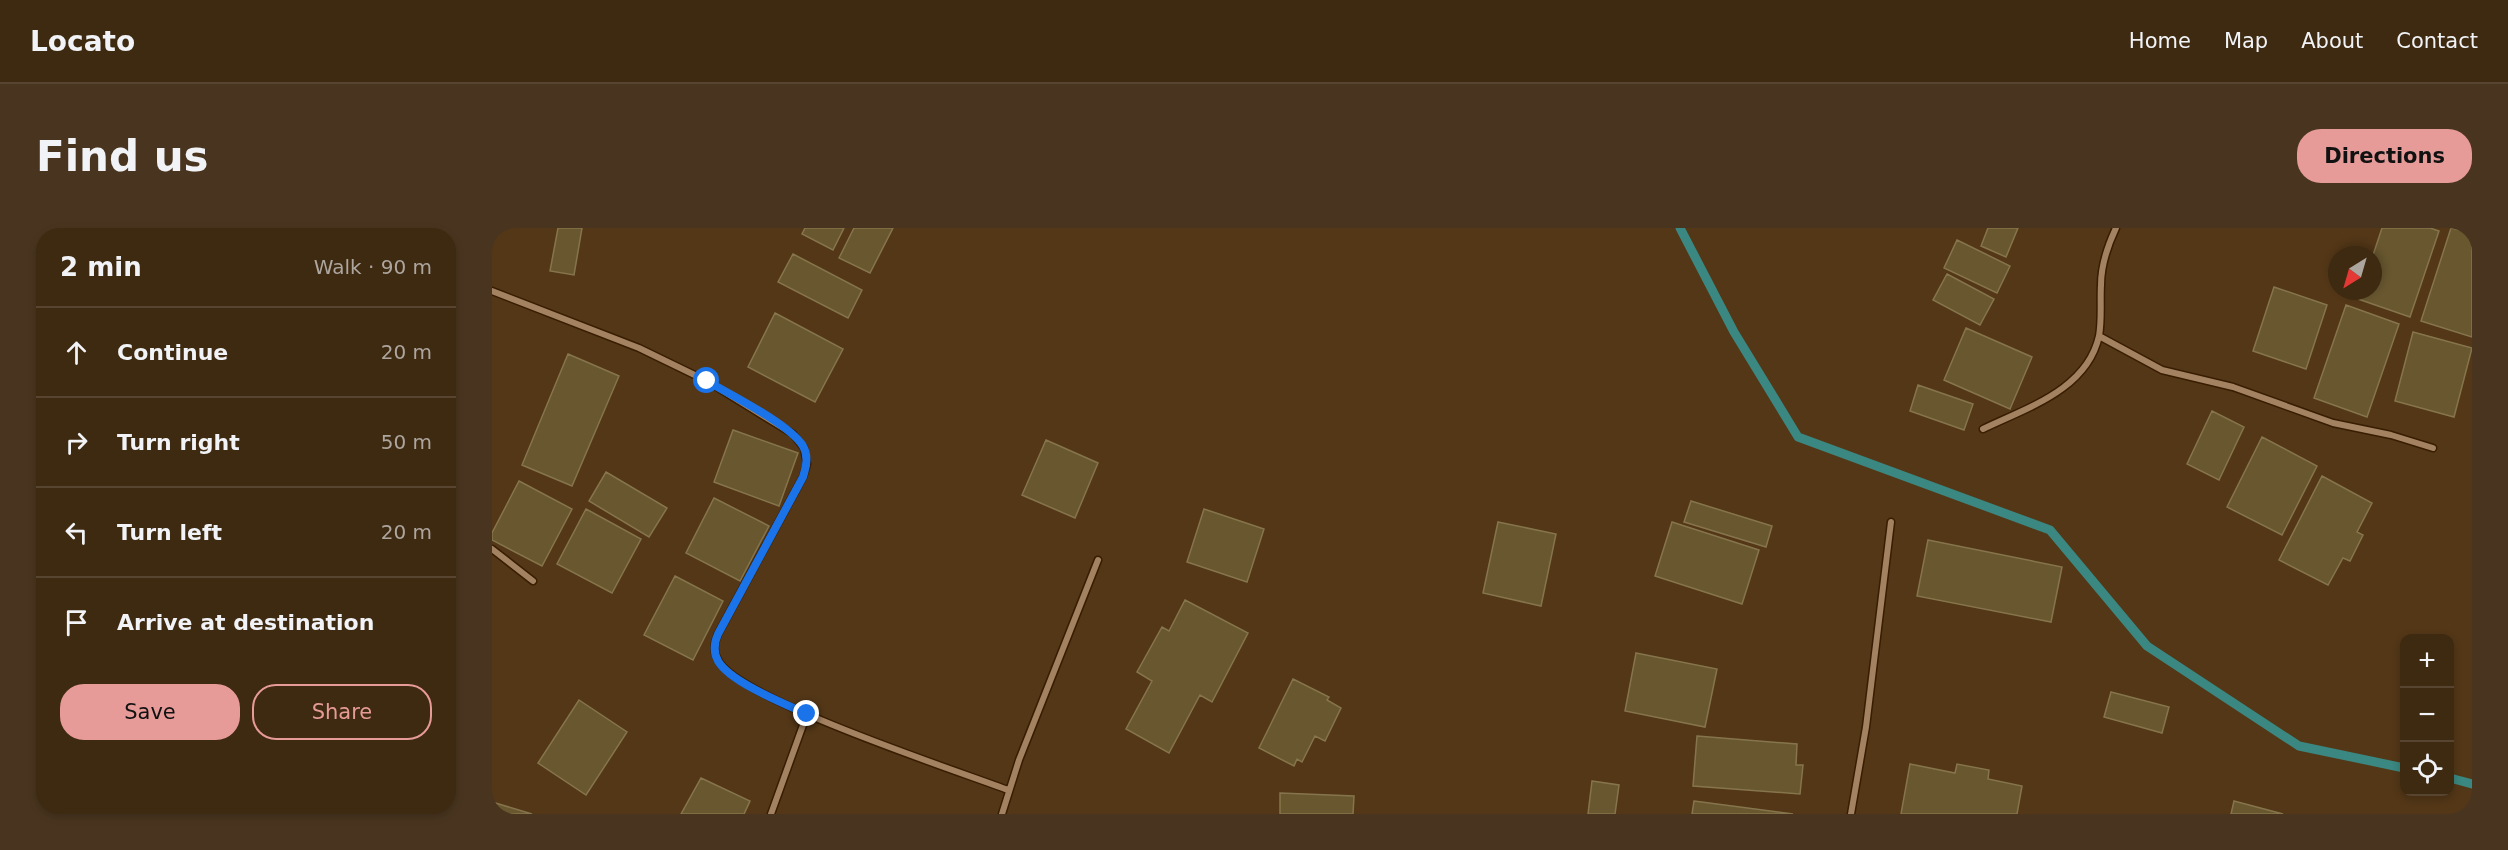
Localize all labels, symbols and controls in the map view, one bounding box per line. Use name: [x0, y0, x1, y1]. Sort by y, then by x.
text: Locato: [30, 25, 135, 58]
text: Home: [2129, 29, 2191, 53]
text: Map: [2224, 29, 2268, 53]
text: About: [2301, 29, 2363, 53]
text: Contact: [2396, 29, 2478, 53]
button: Directions: [2297, 129, 2472, 183]
text: Find us: [36, 132, 209, 181]
north arrow: [2328, 246, 2382, 300]
text: 2 min: [60, 252, 142, 282]
text: Walk · 90 m: [314, 255, 432, 279]
icon: ahead: [60, 336, 93, 369]
text: Continue: [117, 340, 228, 365]
text: 20 m: [381, 340, 432, 364]
route start: [693, 367, 719, 393]
icon: right: [60, 426, 93, 459]
text: Turn right: [117, 430, 240, 455]
text: 50 m: [381, 430, 432, 454]
icon: left: [60, 516, 93, 549]
text: Turn left: [117, 520, 222, 545]
text: 20 m: [381, 520, 432, 544]
icon: arrive: [60, 606, 93, 639]
text: Arrive at destination: [117, 610, 374, 635]
map controls: [2400, 634, 2454, 796]
button: +: [2400, 634, 2454, 688]
button: Save: [60, 684, 240, 740]
button: Share: [252, 684, 432, 740]
button: −: [2400, 688, 2454, 742]
route end: [793, 700, 819, 726]
button: locate: [2400, 742, 2454, 796]

